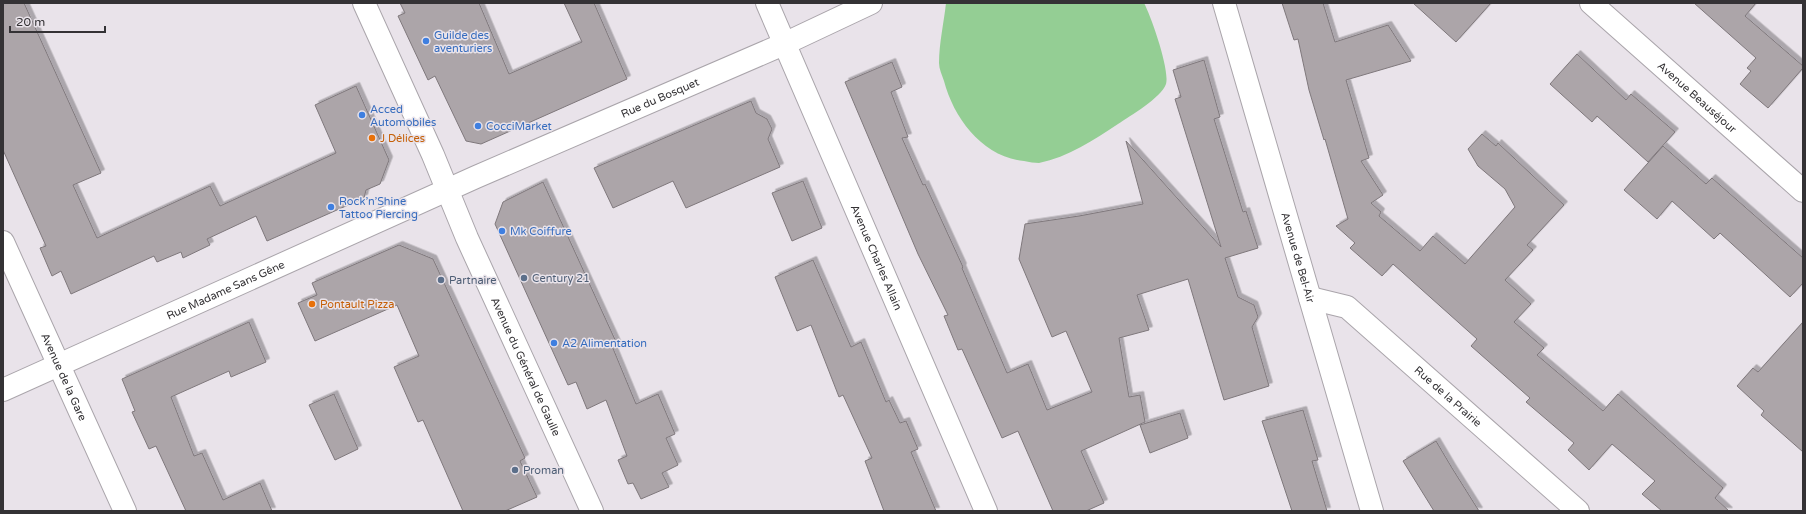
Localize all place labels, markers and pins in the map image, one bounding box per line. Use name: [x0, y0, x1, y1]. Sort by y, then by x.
place label: Guilde des aventuriers: [434, 29, 492, 55]
marker: Guilde des aventuriers: [421, 36, 431, 46]
place label: Acced Automobiles: [370, 103, 436, 129]
marker: Acced Automobiles: [357, 110, 367, 120]
place label: CocciMarket: [486, 120, 552, 133]
marker: CocciMarket: [473, 121, 483, 131]
place label: J Délices: [380, 132, 425, 145]
marker: J Délices: [367, 133, 377, 143]
place label: Rock’n’Shine Tattoo Piercing: [339, 195, 418, 221]
marker: Rock’n’Shine Tattoo Piercing: [326, 202, 336, 212]
place label: Mk Coiffure: [510, 225, 572, 238]
marker: Mk Coiffure: [497, 226, 507, 236]
place label: Century 21: [532, 272, 590, 285]
marker: Century 21: [519, 273, 529, 283]
place label: Partnaire: [449, 274, 497, 287]
marker: Partnaire: [436, 275, 446, 285]
place label: Pontault Pizza: [320, 298, 395, 311]
marker: Pontault Pizza: [307, 299, 317, 309]
place label: A2 Alimentation: [562, 337, 647, 350]
marker: A2 Alimentation: [549, 338, 559, 348]
place label: Proman: [523, 464, 564, 477]
marker: Proman: [510, 465, 520, 475]

